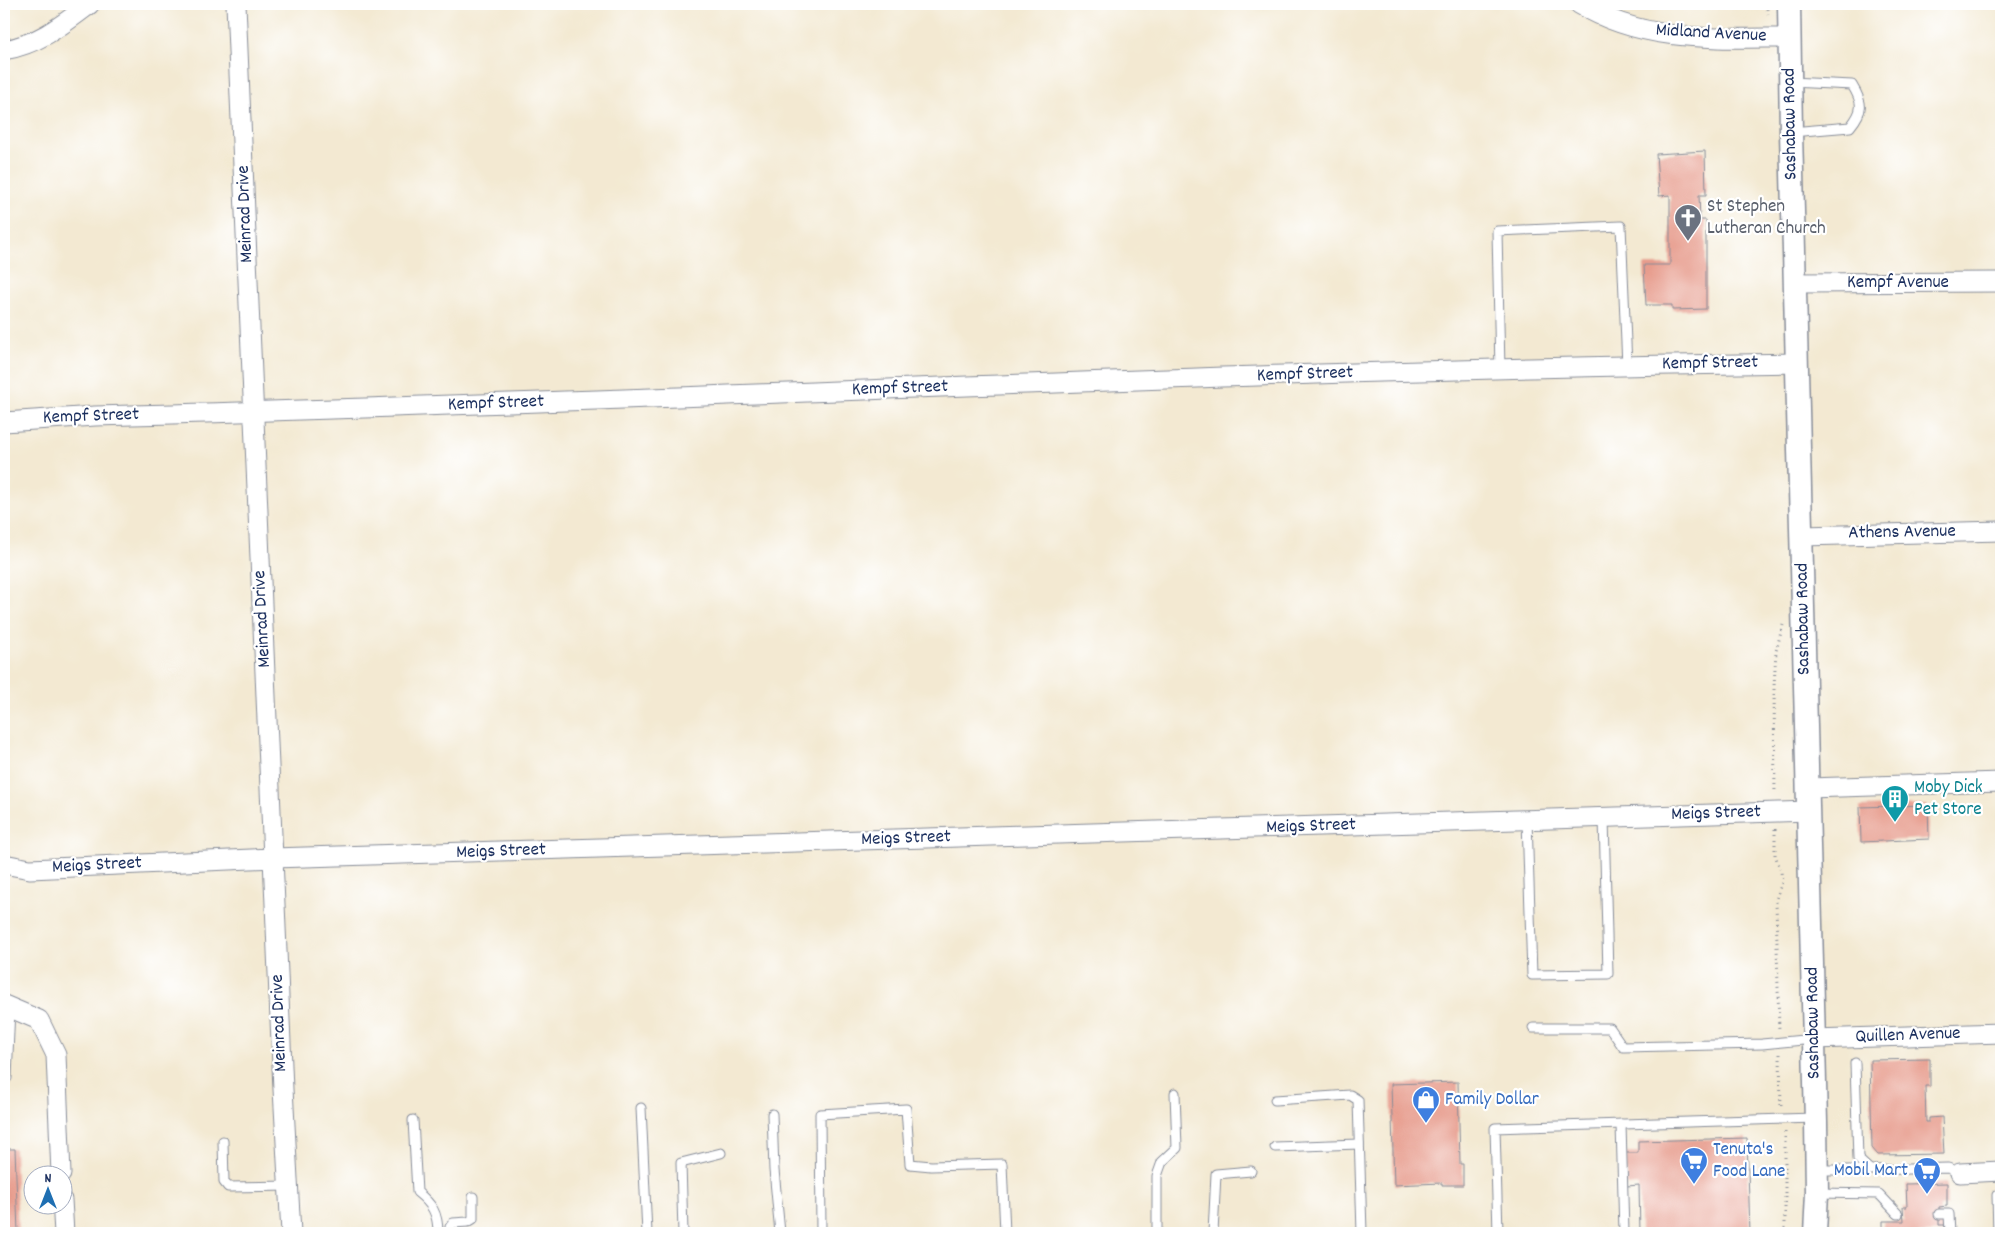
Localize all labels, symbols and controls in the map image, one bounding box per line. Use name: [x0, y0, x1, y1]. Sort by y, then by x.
street label: Midland Avenue: [1655, 18, 1767, 50]
street label: Sashabaw Road: [1777, 68, 1805, 180]
street label: Meinrad Drive: [231, 165, 261, 263]
place label: St Stephen Lutheran Church: [1707, 194, 1826, 243]
church icon: St Stephen Lutheran Church: [1673, 203, 1703, 242]
street label: Kempf Avenue: [1847, 270, 1949, 297]
street label: Kempf Street: [1662, 350, 1758, 378]
street label: Kempf Street: [1256, 360, 1354, 390]
street label: Kempf Street: [851, 374, 949, 404]
street label: Kempf Street: [447, 389, 545, 419]
street label: Kempf Street: [42, 402, 140, 432]
street label: Athens Avenue: [1848, 519, 1956, 547]
street label: Sashabaw Road: [1790, 563, 1818, 675]
street label: Meinrad Drive: [247, 570, 279, 668]
place label: Moby Dick Pet Store: [1914, 775, 1983, 824]
building icon: Moby Dick Pet Store: [1880, 784, 1910, 823]
street label: Meigs Street: [1671, 799, 1761, 829]
street label: Meigs Street: [1266, 812, 1356, 842]
street label: Meigs Street: [861, 824, 951, 854]
street label: Meigs Street: [456, 837, 546, 867]
street label: Meigs Street: [51, 850, 143, 882]
street label: Sashabaw Road: [1800, 967, 1828, 1079]
street label: Meinrad Drive: [265, 974, 295, 1072]
street label: Quillen Avenue: [1855, 1021, 1961, 1051]
shop icon: Family Dollar: [1411, 1085, 1441, 1124]
place label: Family Dollar: [1445, 1087, 1539, 1114]
place label: Tenuta's Food Lane: [1713, 1137, 1785, 1186]
supermarket icon: Tenuta's Food Lane: [1679, 1146, 1709, 1185]
supermarket icon: Mobil Mart: [1912, 1156, 1942, 1195]
place label: Mobil Mart: [1834, 1158, 1908, 1185]
north arrow: [22, 1164, 72, 1214]
text: N: [45, 1169, 52, 1189]

